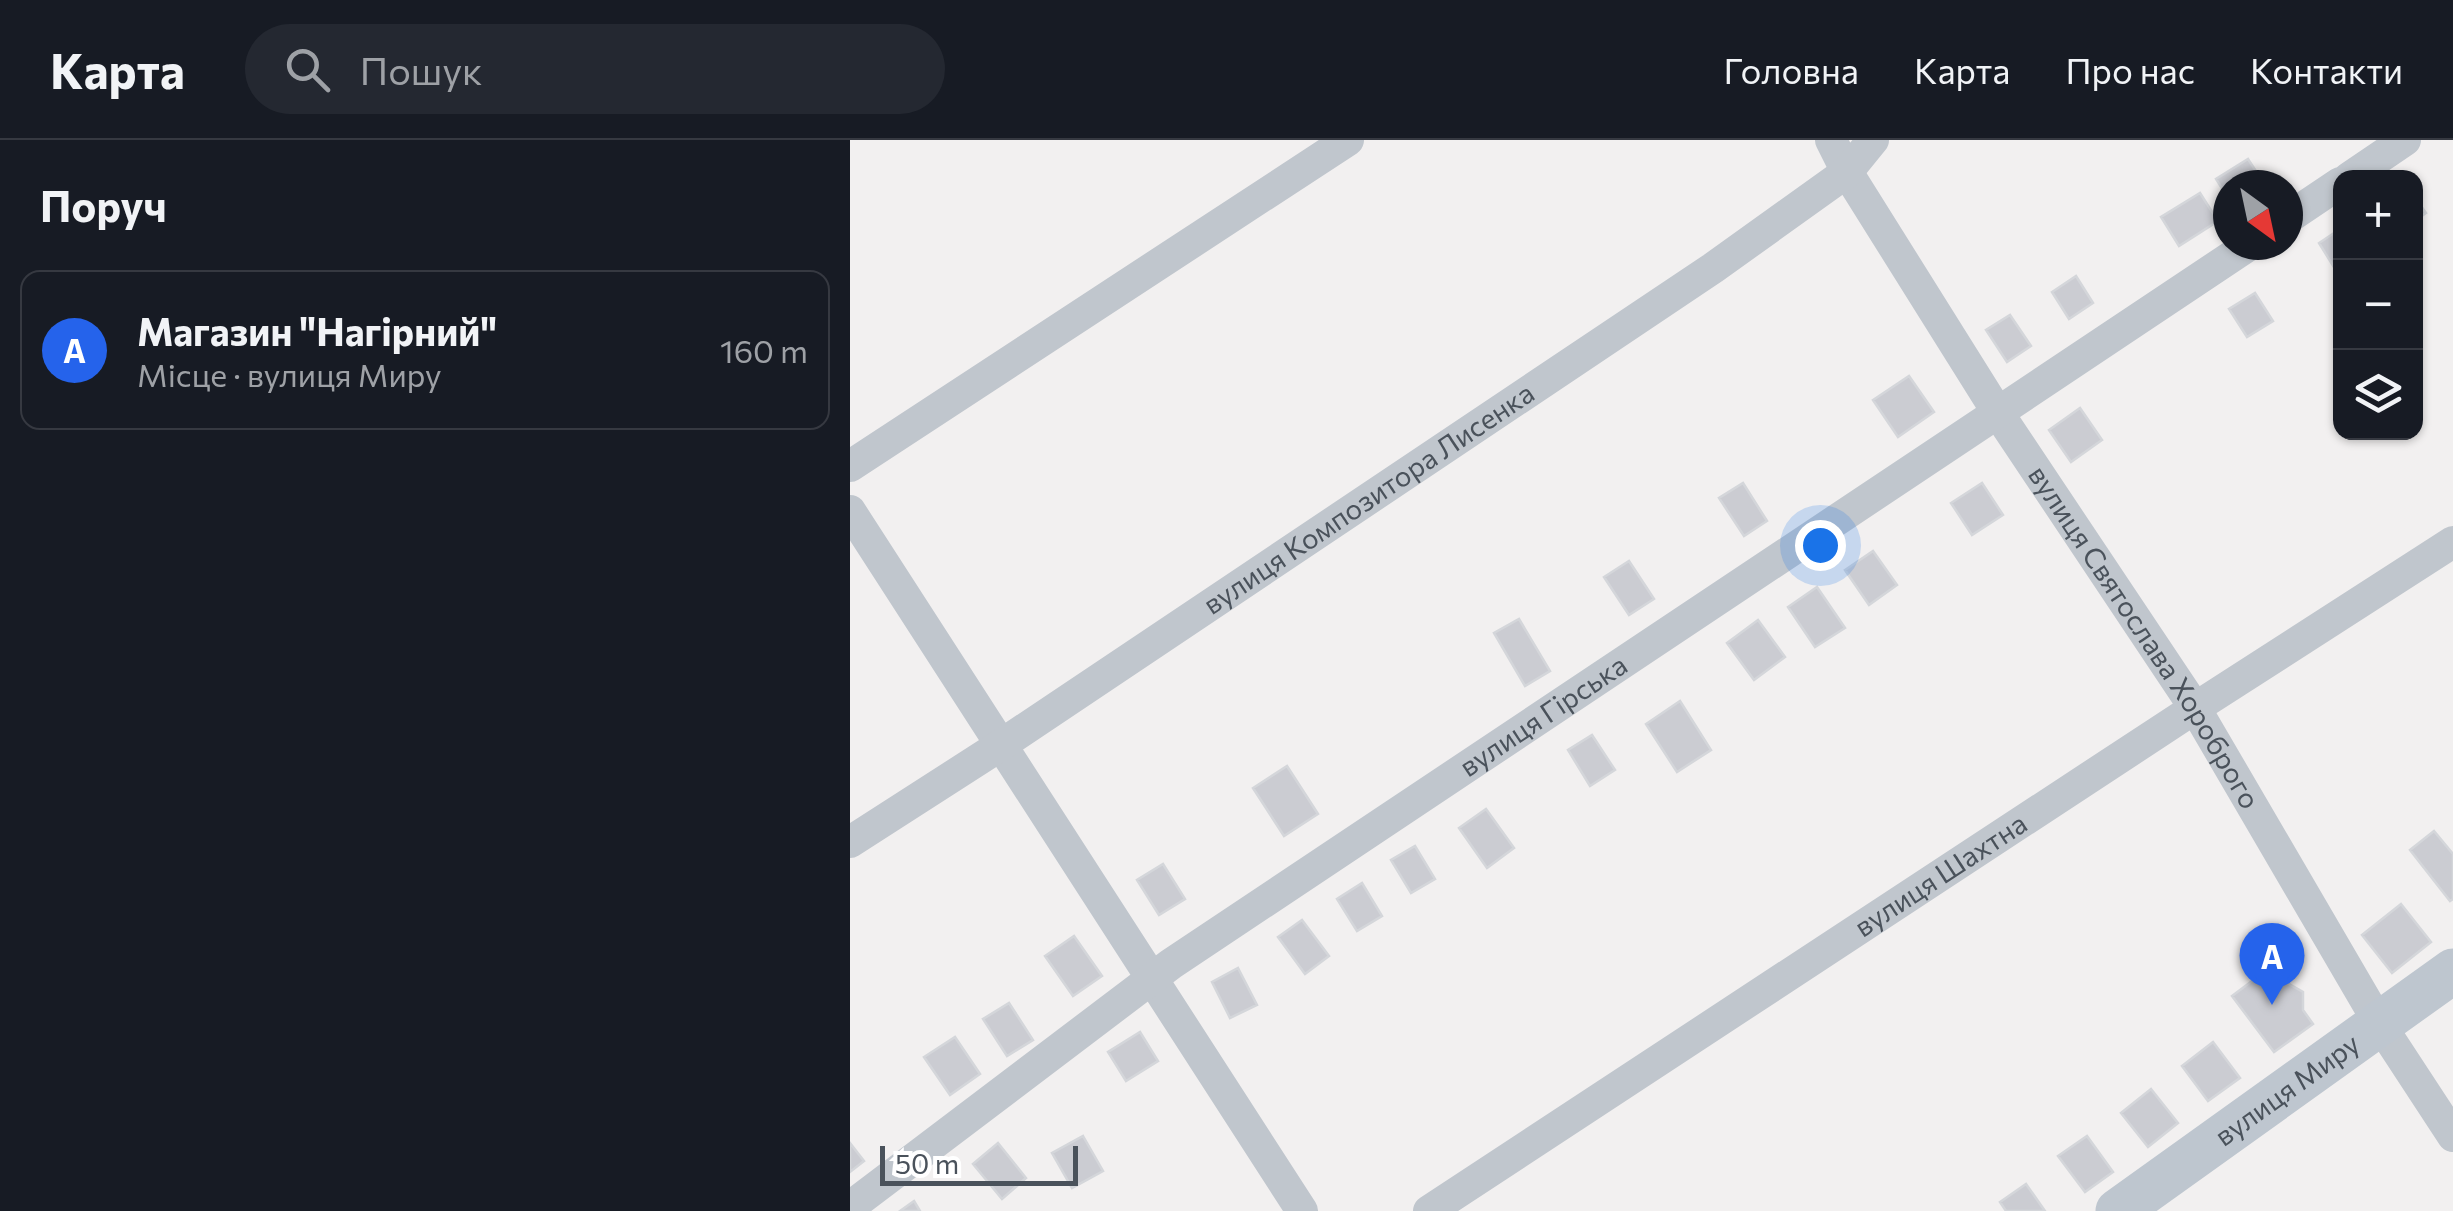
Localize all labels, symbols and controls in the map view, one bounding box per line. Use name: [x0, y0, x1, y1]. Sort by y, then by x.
search box: [245, 24, 945, 114]
text: Карта: [50, 40, 185, 99]
icon: search: [280, 42, 335, 97]
text: Пошук: [360, 46, 482, 93]
text: Головна: [1723, 48, 1859, 91]
text: Карта: [1914, 48, 2010, 91]
text: Про нас: [2065, 48, 2195, 91]
text: Контакти: [2250, 48, 2403, 91]
north arrow: [2213, 170, 2303, 260]
map controls: [2333, 170, 2423, 440]
button: +: [2333, 170, 2423, 260]
text: Поруч: [40, 179, 167, 231]
button: −: [2333, 260, 2423, 350]
text: Магазин "Нагірний": [137, 307, 497, 354]
text: A: [63, 330, 86, 370]
text: 160 m: [720, 330, 808, 370]
button: layers: [2333, 350, 2423, 440]
text: Місце · вулиця Миру: [137, 354, 442, 394]
street label: вулиця Композитора Лисенка: [1196, 375, 1540, 621]
street label: вулиця Святослава Хороброго: [2022, 459, 2268, 814]
your location: [1795, 520, 1846, 571]
street label: вулиця Гірська: [1452, 647, 1633, 783]
street label: вулиця Шахтна: [1847, 805, 2033, 943]
pin: A: [2240, 922, 2304, 1005]
street label: вулиця Миру: [2207, 1026, 2366, 1152]
scale bar: [880, 1141, 1078, 1186]
text: 50 m: [895, 1146, 959, 1180]

